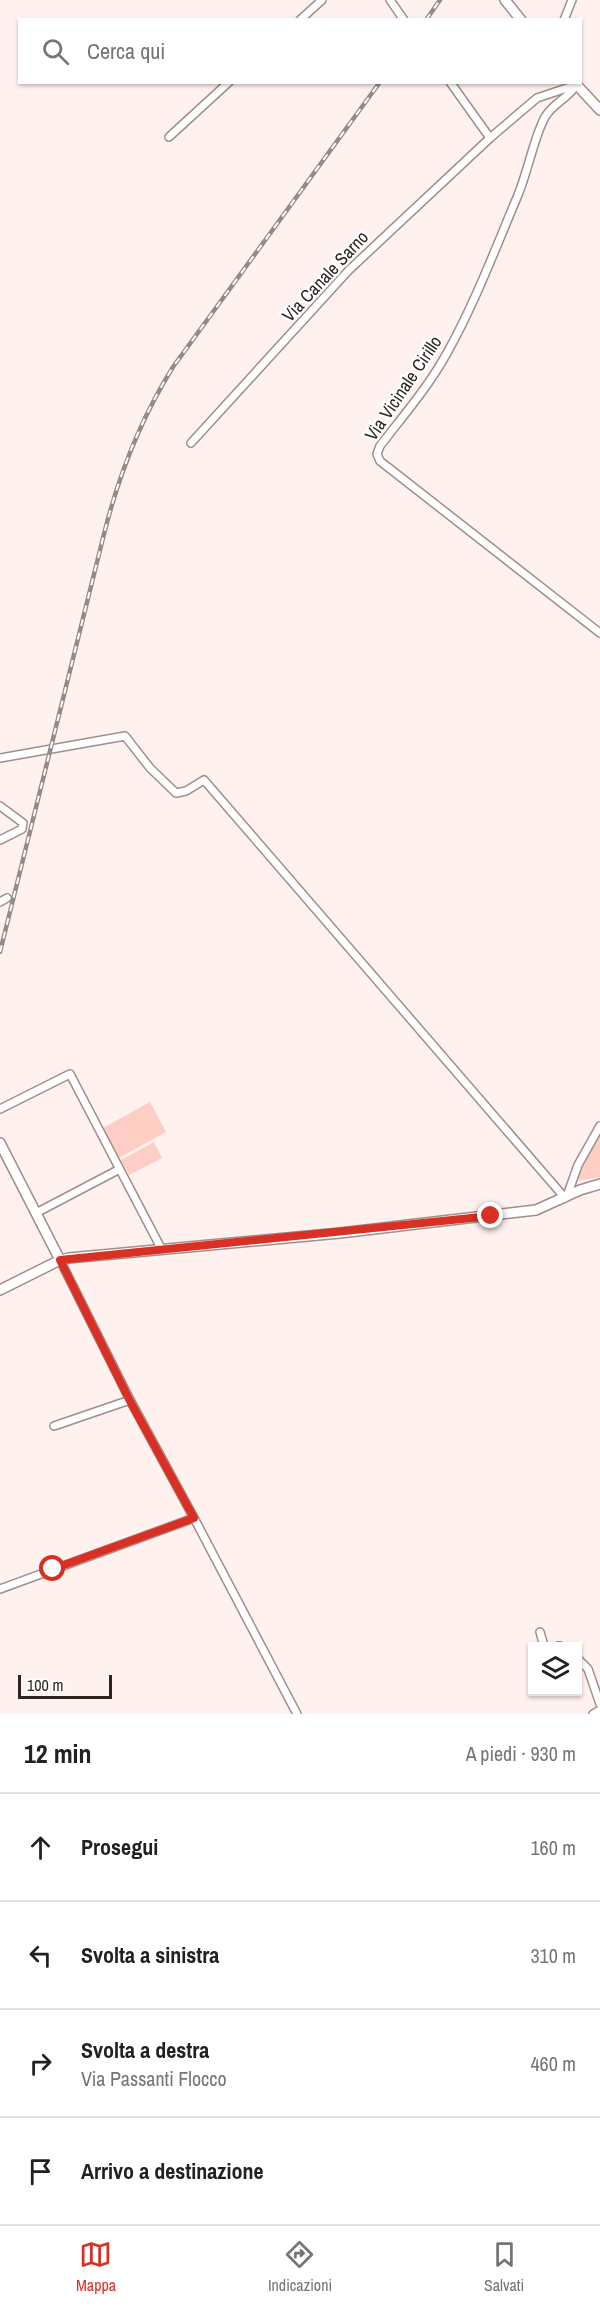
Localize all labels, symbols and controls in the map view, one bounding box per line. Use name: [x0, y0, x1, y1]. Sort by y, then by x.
search box: [18, 18, 582, 84]
icon: search: [39, 35, 72, 68]
text: Cerca qui: [87, 36, 165, 66]
street label: Via Canale Sarno: [276, 225, 374, 327]
street label: Via Vicinale Cirillo: [359, 331, 447, 445]
route end: [477, 1202, 503, 1228]
route start: [39, 1555, 65, 1581]
map controls: [528, 1642, 582, 1696]
button: layers: [528, 1642, 582, 1696]
scale bar: [18, 1672, 112, 1700]
text: 100 m: [27, 1674, 63, 1696]
text: 12 min: [24, 1736, 92, 1771]
text: A piedi · 930 m: [466, 1740, 576, 1767]
icon: ahead: [24, 1831, 57, 1864]
text: Prosegui: [81, 1832, 158, 1862]
text: 160 m: [530, 1834, 576, 1861]
icon: left: [24, 1939, 57, 1972]
text: Svolta a sinistra: [81, 1940, 219, 1970]
text: 310 m: [530, 1942, 576, 1969]
text: Svolta a destra: [81, 2035, 209, 2065]
icon: right: [24, 2047, 57, 2080]
text: 460 m: [530, 2050, 576, 2077]
text: Via Passanti Flocco: [81, 2065, 227, 2092]
icon: arrive: [24, 2155, 57, 2188]
text: Arrivo a destinazione: [81, 2156, 263, 2186]
tab: Mappa: [76, 2238, 116, 2296]
tab: Indicazioni: [268, 2238, 332, 2296]
tab: Salvati: [484, 2238, 524, 2296]

